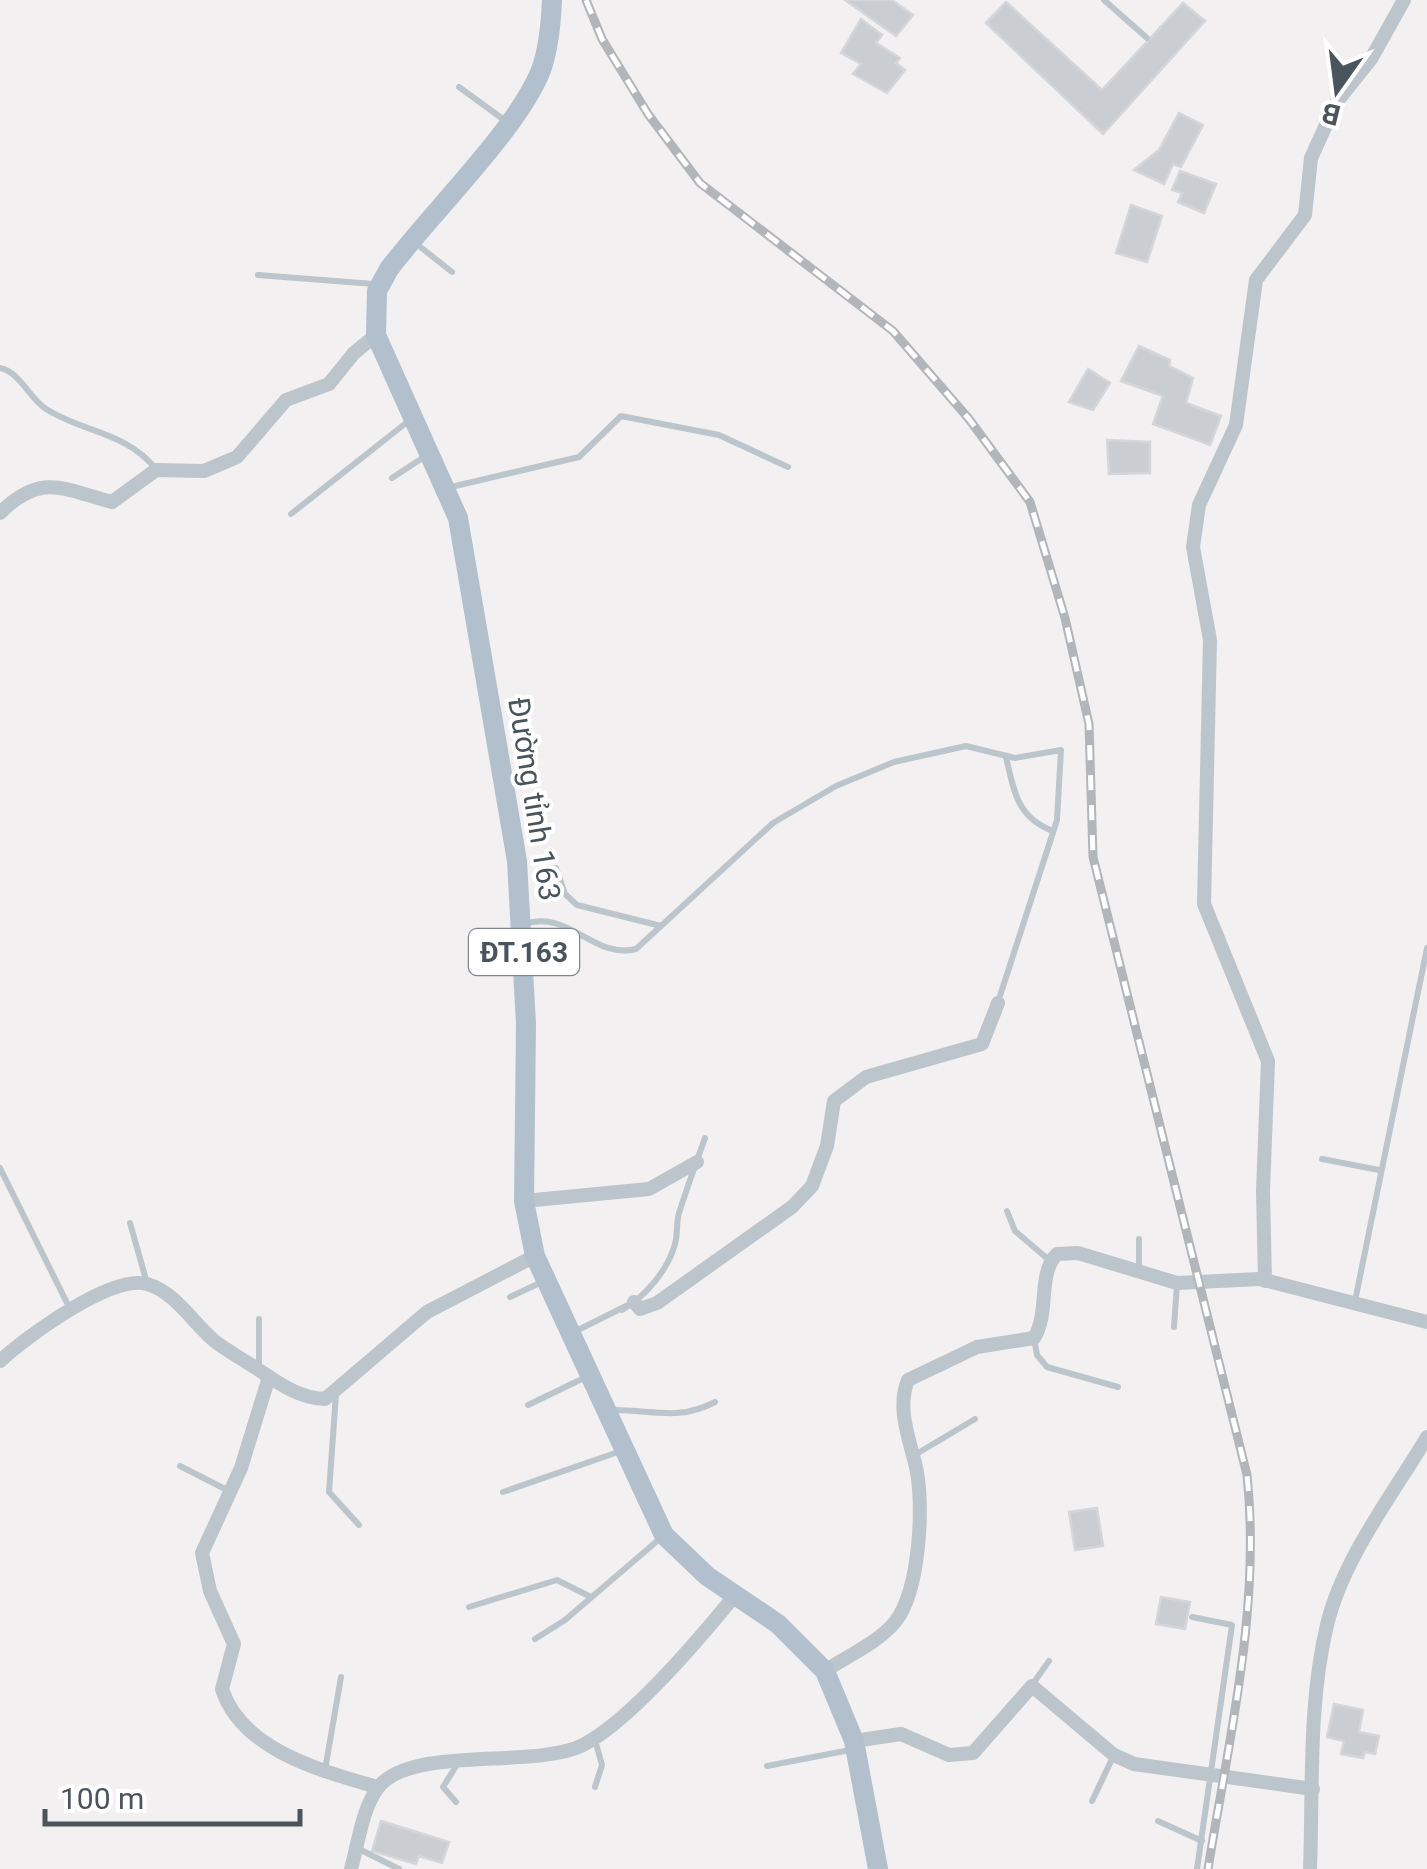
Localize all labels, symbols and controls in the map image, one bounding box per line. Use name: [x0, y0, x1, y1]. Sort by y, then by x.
north arrow: [1287, 40, 1387, 140]
text: B: [1318, 96, 1344, 132]
street label: Đường tỉnh 163: [501, 695, 568, 903]
road number: ĐT.163: [469, 929, 579, 975]
scale bar: [45, 1764, 300, 1826]
text: 100 m: [60, 1781, 144, 1816]

